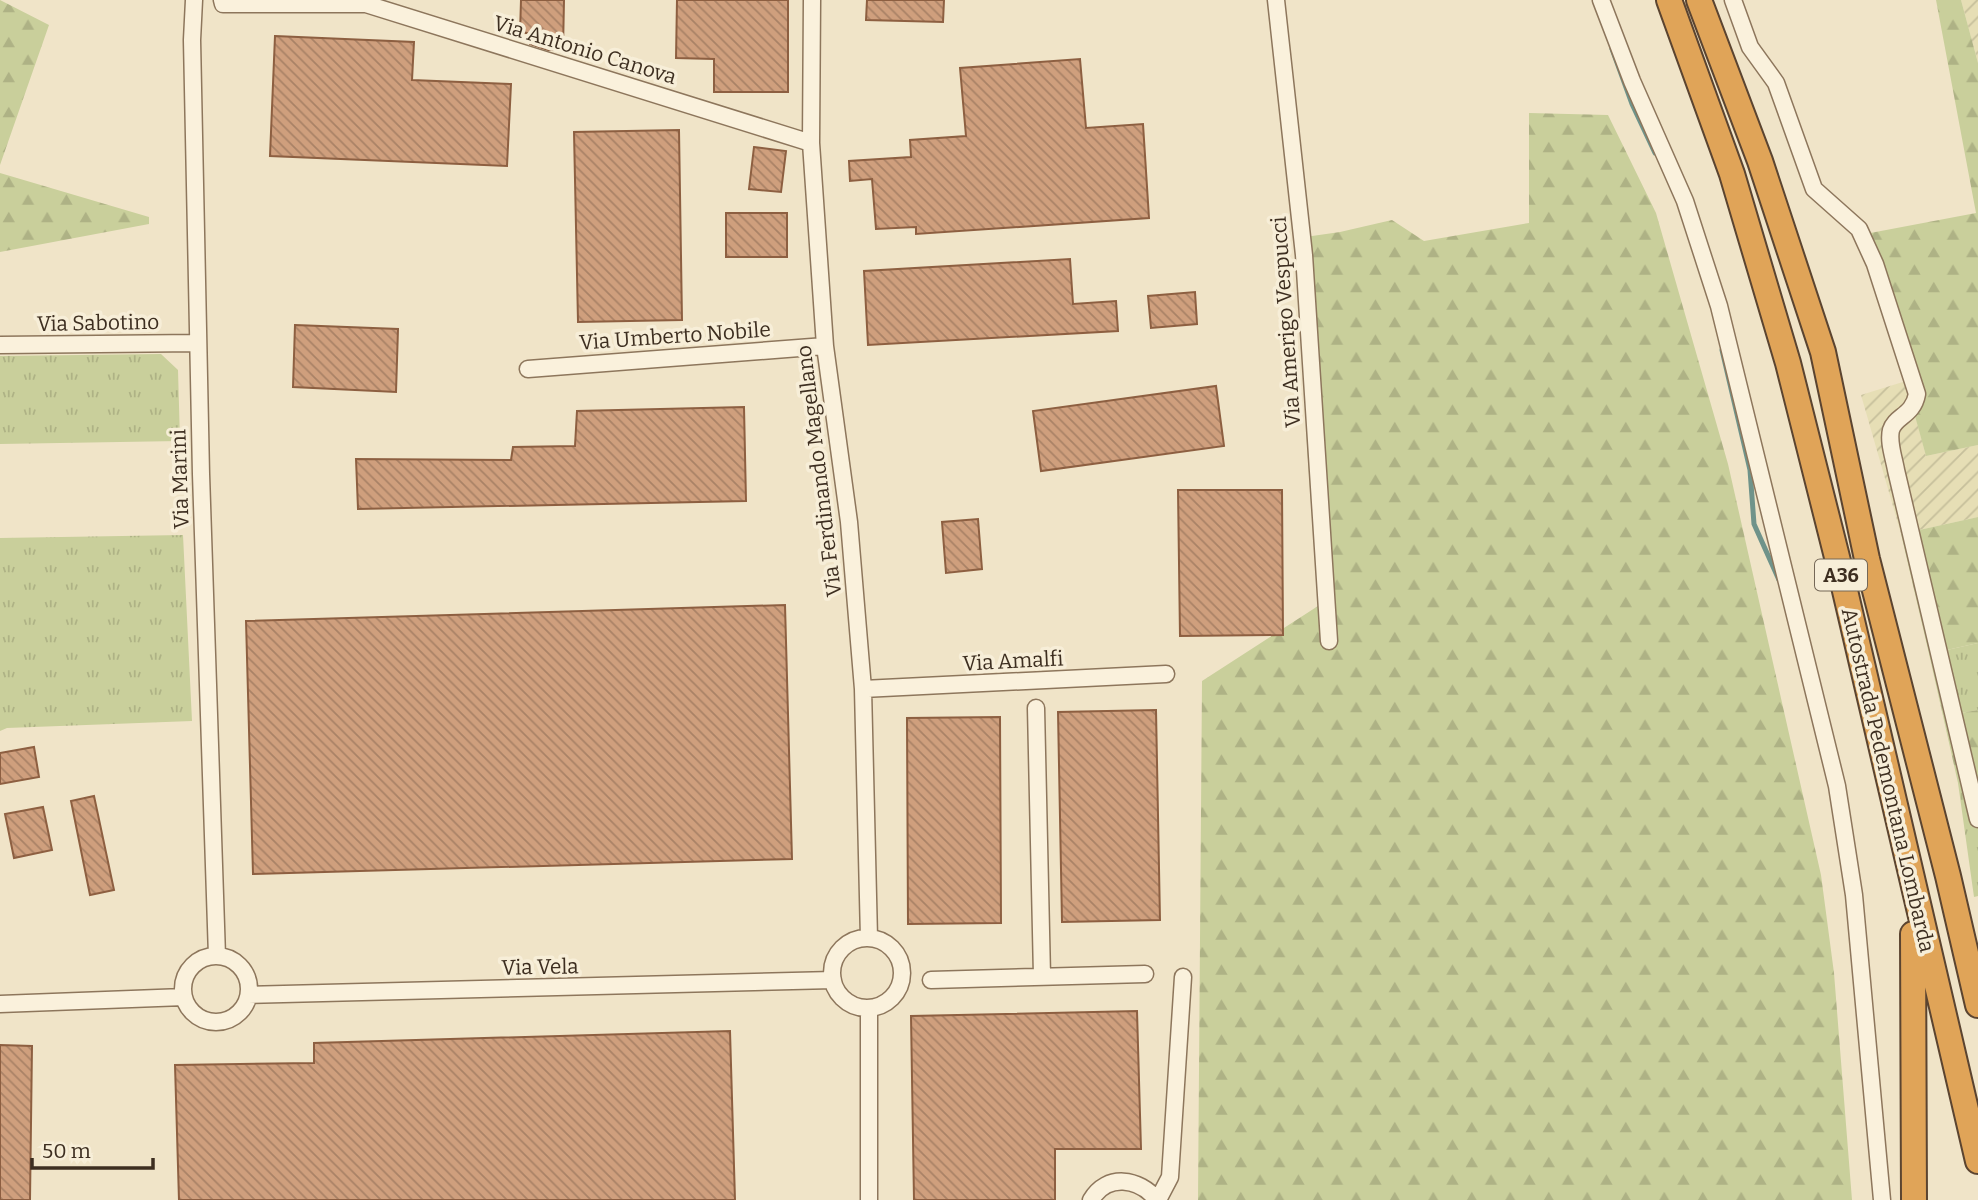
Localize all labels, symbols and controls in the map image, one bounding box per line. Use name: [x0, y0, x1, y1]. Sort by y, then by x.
street label: Via Antonio Canova: [490, 10, 680, 90]
street label: Via Amerigo Vespucci: [1266, 216, 1306, 428]
street label: Via Sabotino: [37, 309, 159, 337]
street label: Via Umberto Nobile: [578, 316, 772, 356]
street label: Via Ferdinando Magellano: [791, 344, 847, 598]
street label: Via Marini: [165, 429, 195, 529]
road number: A36: [1815, 560, 1867, 590]
street label: Autostrada Pedemontana Lombarda: [1836, 605, 1940, 955]
street label: Via Amalfi: [962, 645, 1064, 677]
street label: Via Vela: [501, 953, 579, 981]
scale bar: [32, 1126, 152, 1170]
text: 50 m: [42, 1138, 91, 1164]

